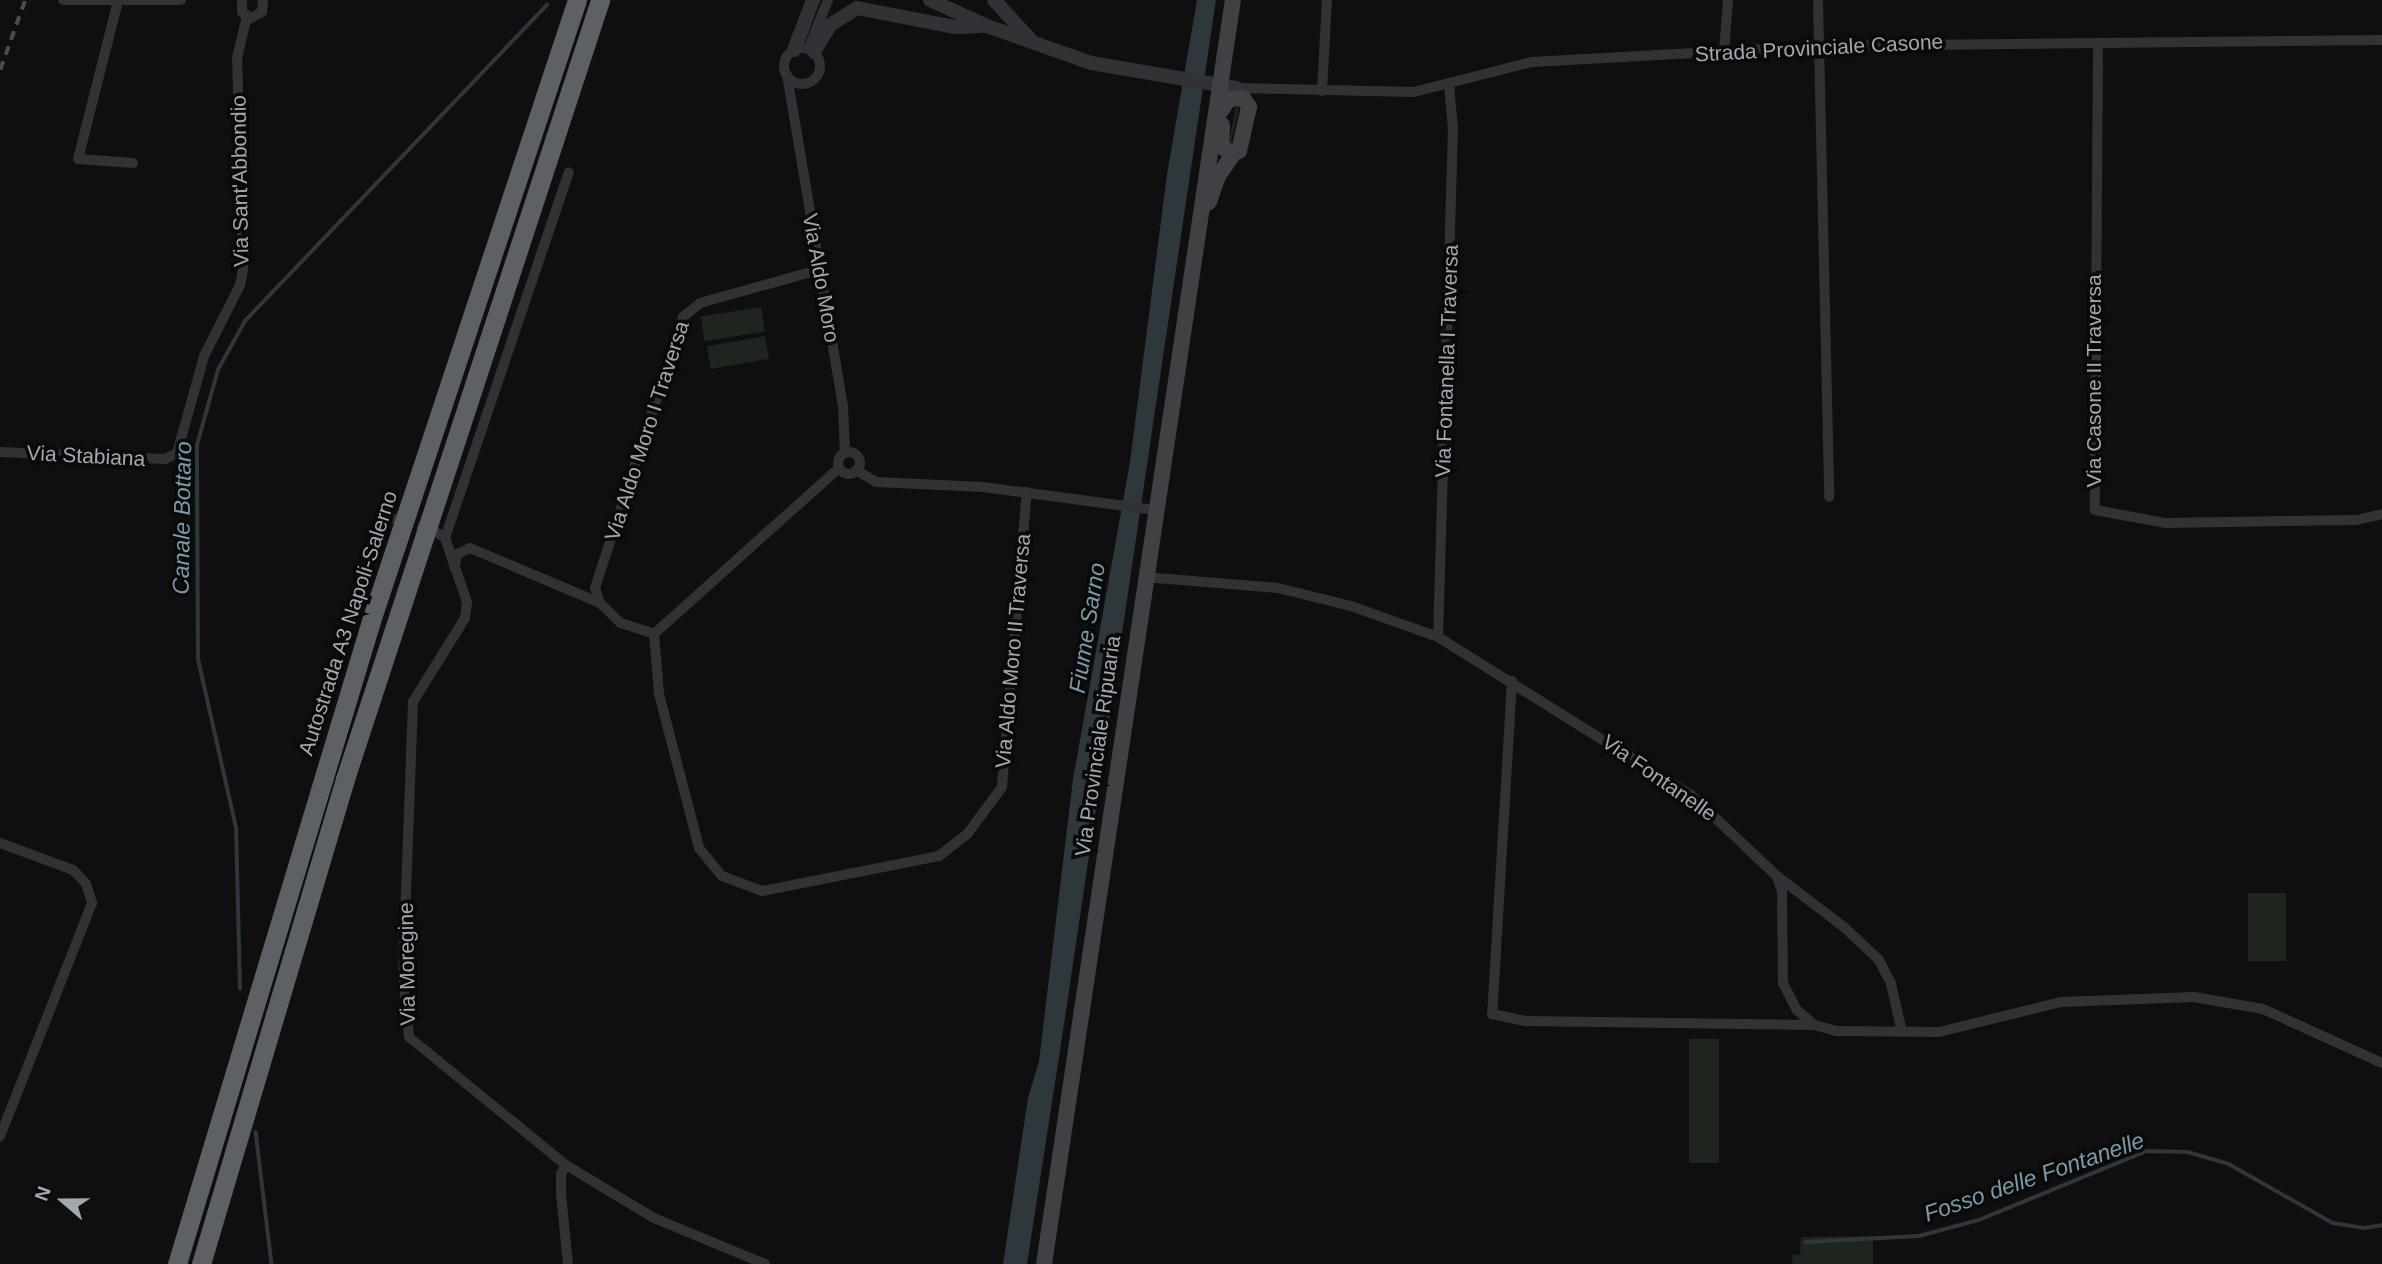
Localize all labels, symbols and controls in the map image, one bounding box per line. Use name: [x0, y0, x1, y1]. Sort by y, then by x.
street label: Strada Provinciale Casone: [1694, 29, 1944, 67]
street label: Via Sant'Abbondio: [226, 95, 254, 267]
street label: Via Aldo Moro: [797, 211, 845, 345]
street label: Via Fontanella I Traversa: [1430, 244, 1464, 478]
street label: Via Casone II Traversa: [2081, 274, 2107, 488]
street label: Via Aldo Moro I Traversa: [599, 317, 695, 545]
street label: Via Stabiana: [26, 440, 146, 472]
water label: Canale Bottaro: [167, 441, 197, 595]
street label: Autostrada A3 Napoli-Salerno: [293, 487, 403, 759]
street label: Via Aldo Moro II Traversa: [990, 532, 1036, 770]
water label: Fiume Sarno: [1063, 561, 1111, 695]
street label: Via Provinciale Ripuaria: [1070, 634, 1126, 858]
street label: Via Fontanelle: [1597, 729, 1721, 827]
street label: Via Moregine: [393, 902, 421, 1026]
water label: Fosso delle Fontanelle: [1920, 1126, 2148, 1228]
north arrow: [28, 1166, 98, 1236]
text: N: [31, 1184, 55, 1204]

